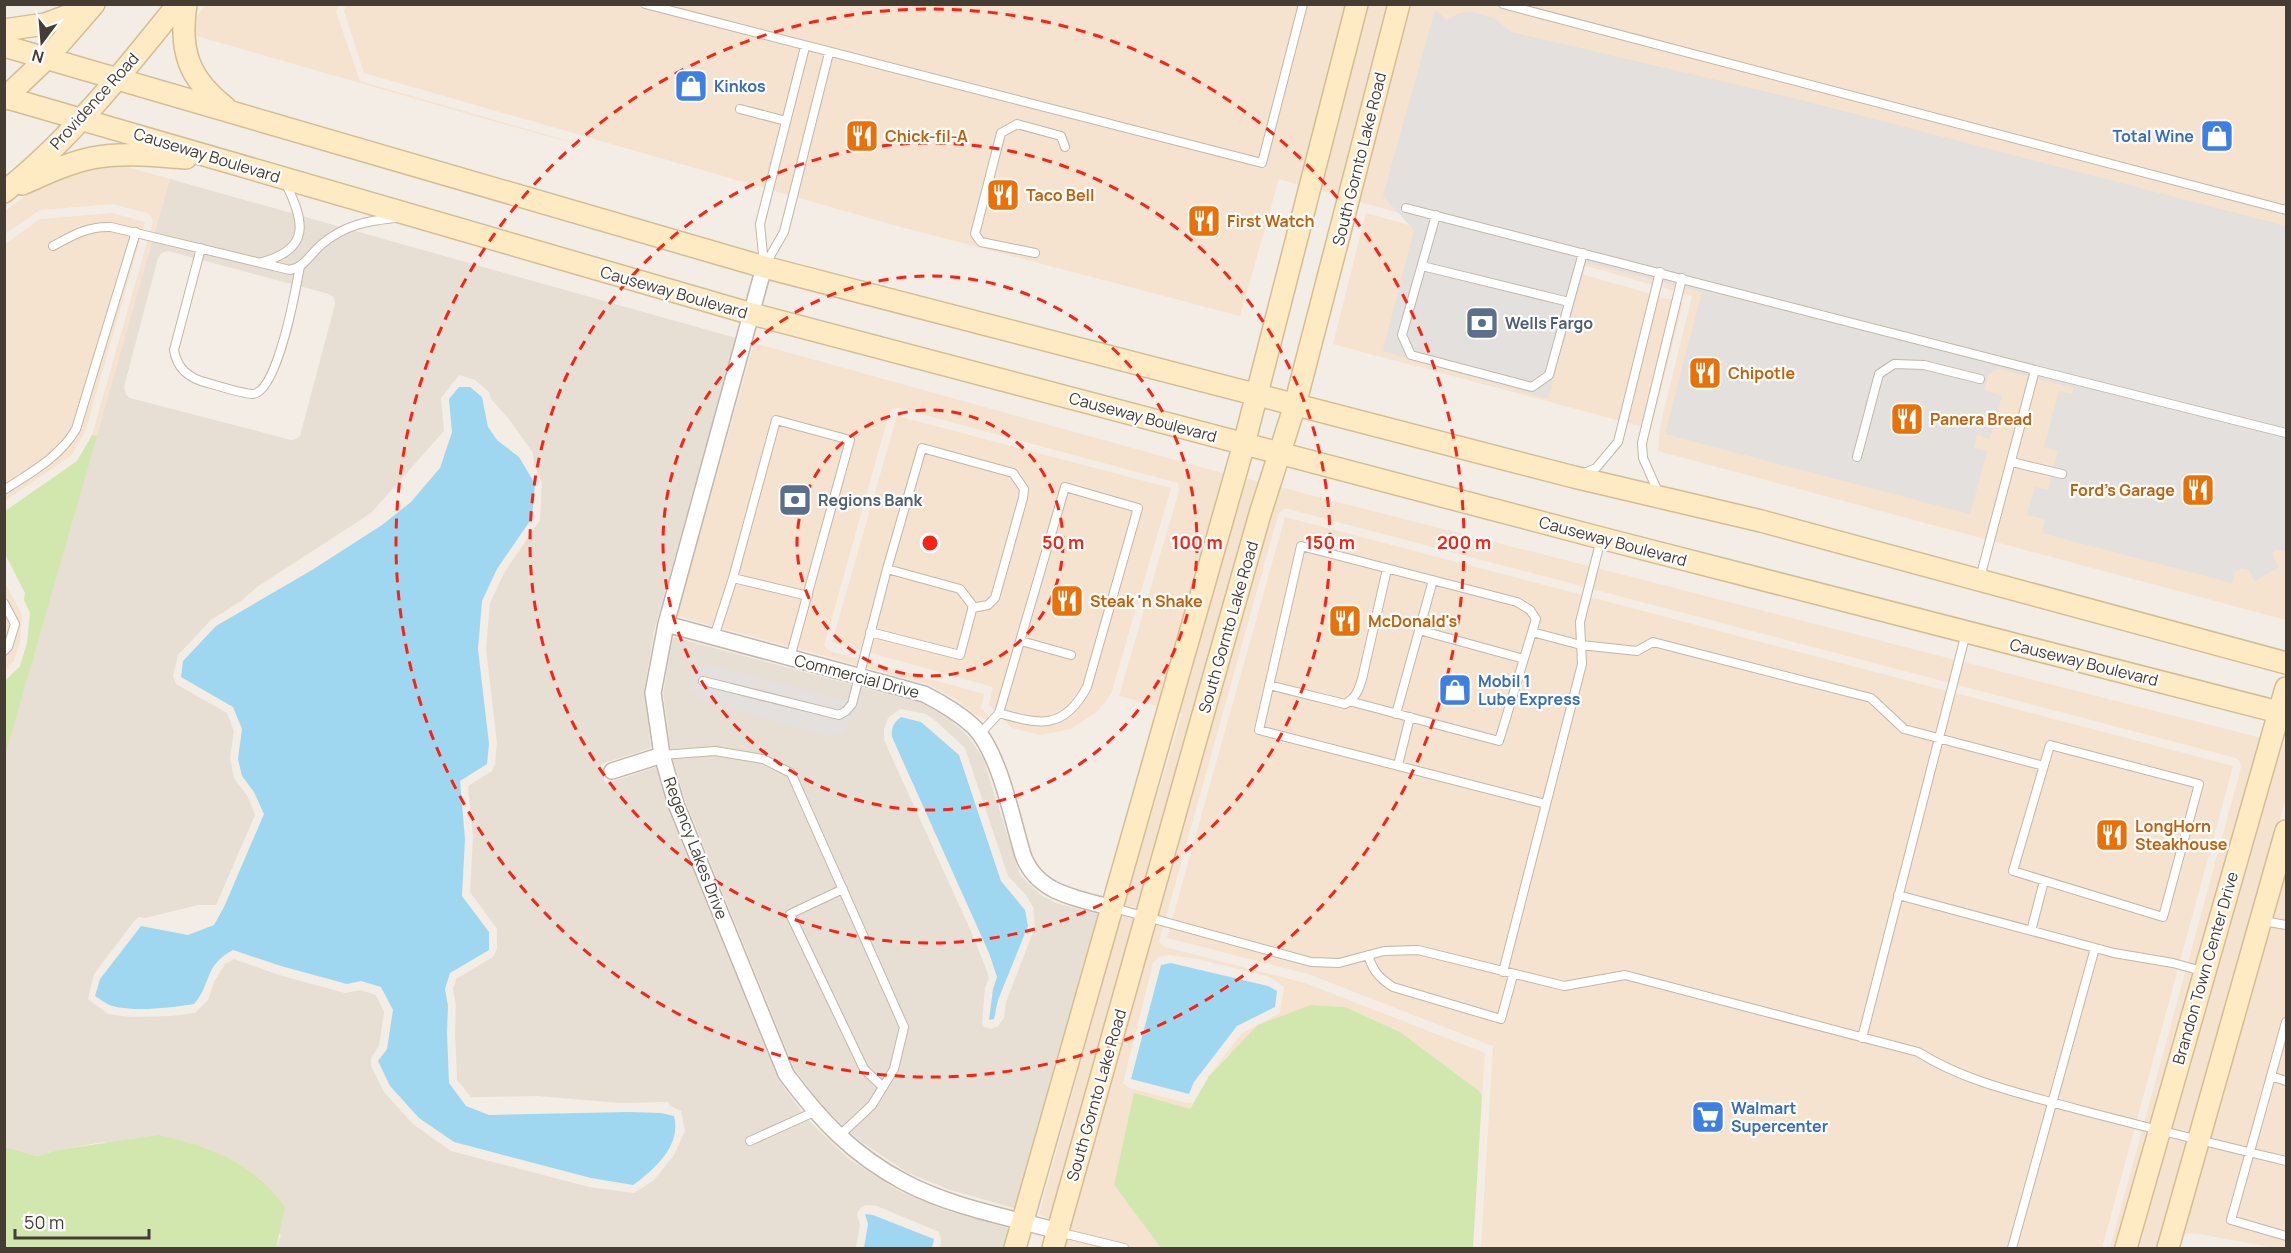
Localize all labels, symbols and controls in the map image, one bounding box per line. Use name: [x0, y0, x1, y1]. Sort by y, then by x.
north arrow: [12, 12, 72, 72]
text: N: [29, 44, 46, 69]
street label: Providence Road: [45, 48, 143, 154]
shop icon: Kinkos: [673, 68, 709, 104]
street label: South Gornto Lake Road: [1327, 70, 1391, 248]
place label: Kinkos: [714, 75, 766, 97]
restaurant icon: Chick-fil-A: [844, 118, 880, 154]
shop icon: Total Wine: [2199, 118, 2235, 154]
street label: Causeway Boulevard: [131, 122, 283, 188]
place label: Chick-fil-A: [885, 125, 968, 147]
place label: Total Wine: [2113, 125, 2194, 147]
restaurant icon: Taco Bell: [985, 177, 1021, 213]
place label: Taco Bell: [1026, 184, 1095, 206]
restaurant icon: First Watch: [1186, 203, 1222, 239]
place label: First Watch: [1227, 210, 1315, 232]
street label: Causeway Boulevard: [598, 260, 750, 324]
bank icon: Wells Fargo: [1464, 305, 1500, 341]
place label: Wells Fargo: [1505, 312, 1593, 334]
restaurant icon: Chipotle: [1687, 355, 1723, 391]
place label: Chipotle: [1728, 362, 1795, 384]
street label: Causeway Boulevard: [1067, 387, 1219, 447]
restaurant icon: Panera Bread: [1889, 401, 1925, 437]
place label: Panera Bread: [1930, 408, 2032, 430]
restaurant icon: Ford's Garage: [2180, 472, 2216, 508]
place label: Ford's Garage: [2070, 479, 2175, 501]
bank icon: Regions Bank: [777, 482, 813, 518]
place label: Regions Bank: [818, 489, 923, 511]
street label: Causeway Boulevard: [1537, 511, 1689, 571]
text: 50 m: [1042, 530, 1084, 554]
text: 100 m: [1171, 530, 1223, 554]
text: 150 m: [1305, 530, 1355, 554]
text: 200 m: [1437, 530, 1491, 554]
centre of rings: [920, 533, 940, 553]
street label: South Gornto Lake Road: [1193, 538, 1263, 716]
restaurant icon: Steak 'n Shake: [1049, 583, 1085, 619]
place label: Steak 'n Shake: [1090, 590, 1203, 612]
restaurant icon: McDonald's: [1327, 603, 1363, 639]
place label: McDonald's: [1368, 610, 1457, 632]
street label: Causeway Boulevard: [2007, 633, 2161, 691]
street label: Commercial Drive: [792, 649, 922, 703]
place label: Mobil 1 Lube Express: [1478, 670, 1581, 710]
shop icon: Mobil 1 Lube Express: [1437, 672, 1473, 708]
street label: Regency Lakes Drive: [659, 774, 733, 922]
place label: LongHorn Steakhouse: [2135, 815, 2228, 855]
restaurant icon: LongHorn Steakhouse: [2094, 817, 2130, 853]
street label: Brandon Town Center Drive: [2167, 869, 2243, 1067]
street label: South Gornto Lake Road: [1061, 1006, 1131, 1184]
place label: Walmart Supercenter: [1731, 1097, 1828, 1137]
supermarket icon: Walmart Supercenter: [1690, 1099, 1726, 1135]
scale bar: [15, 1202, 148, 1240]
text: 50 m: [24, 1210, 64, 1234]

